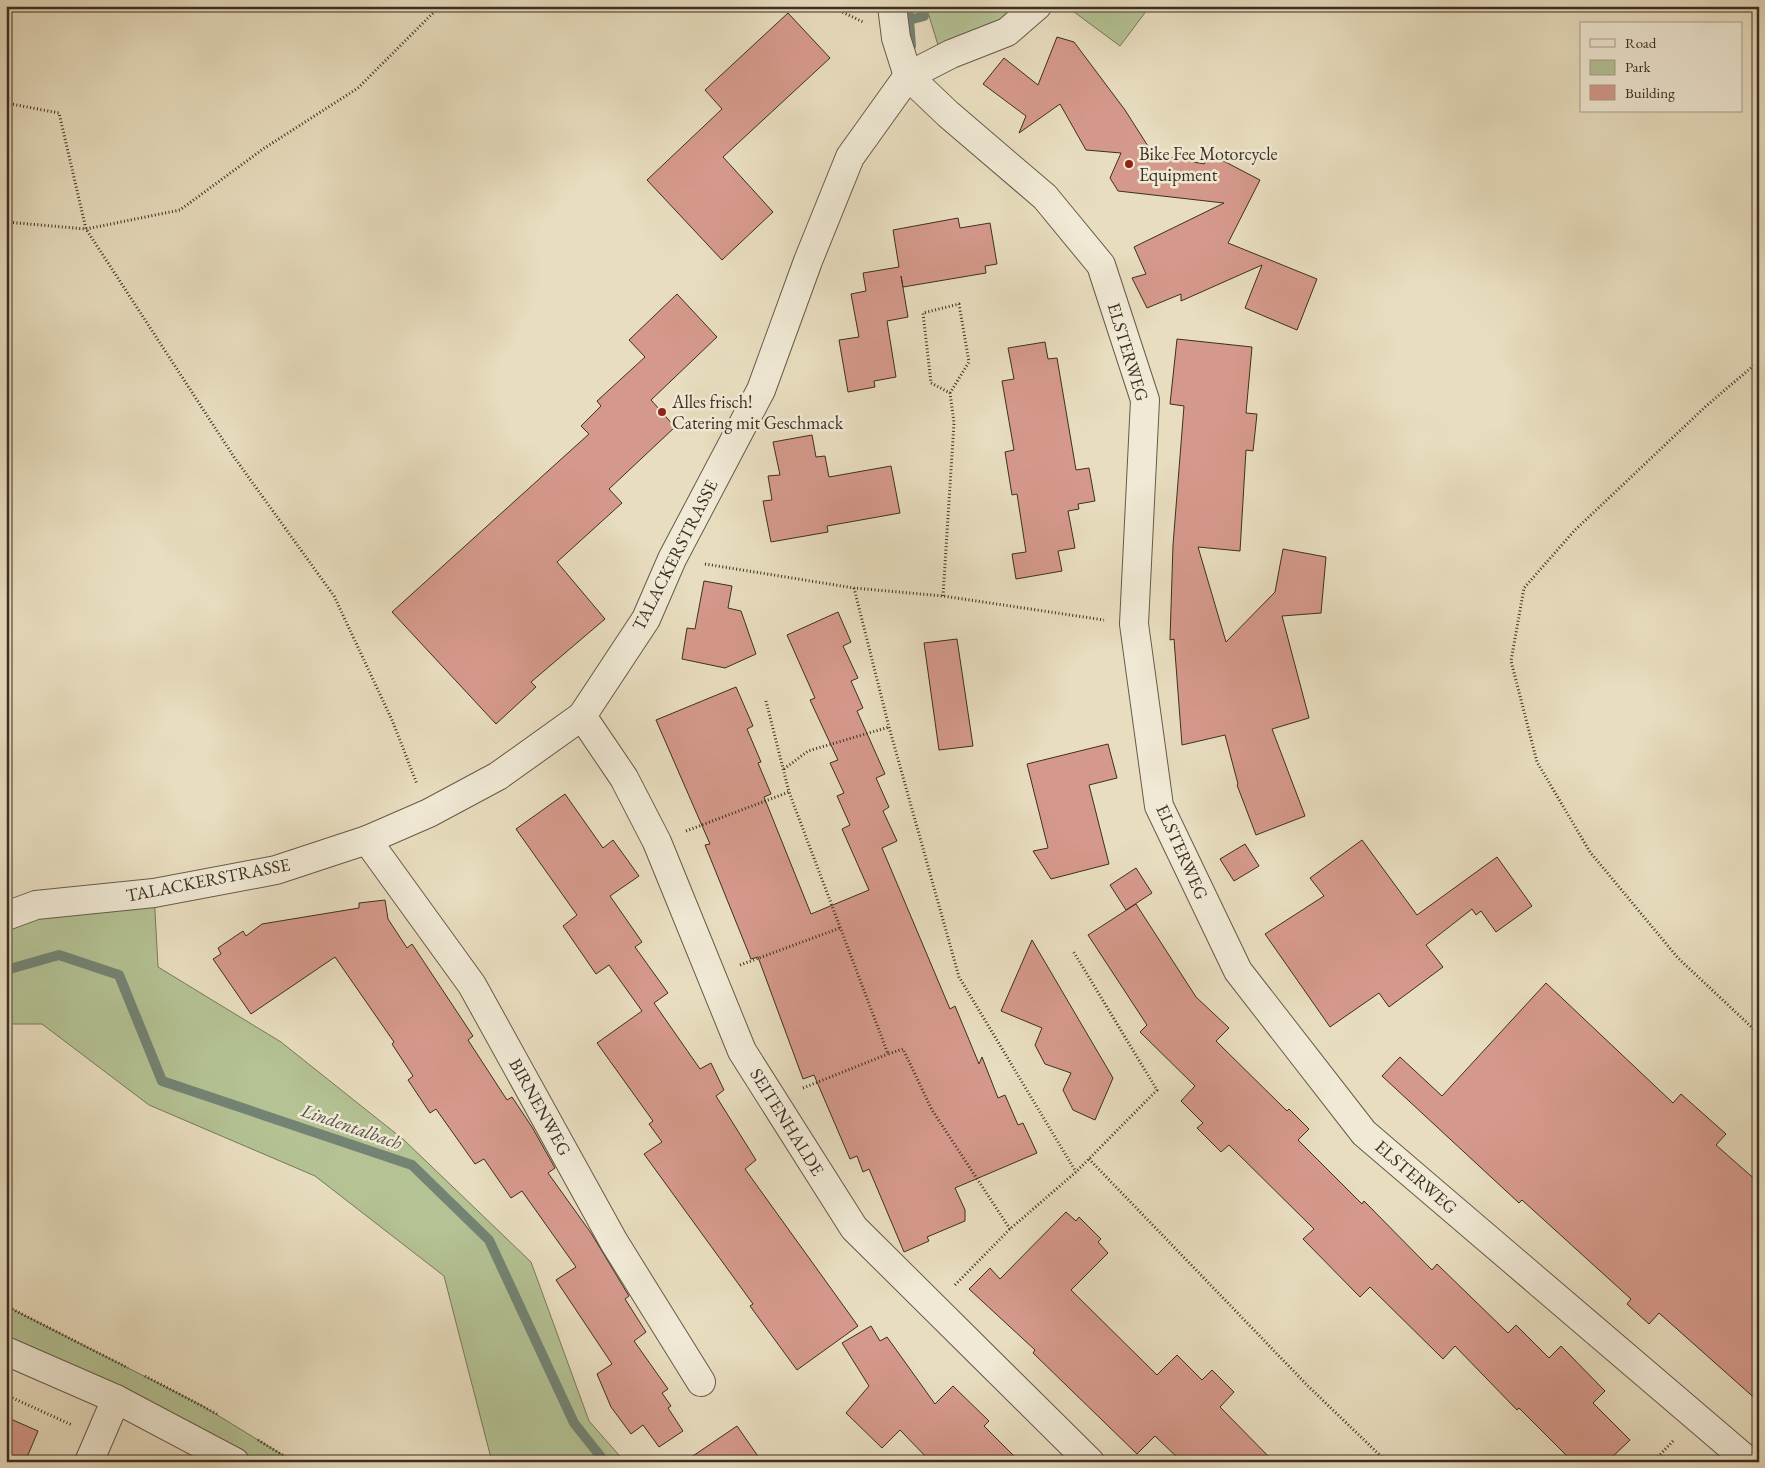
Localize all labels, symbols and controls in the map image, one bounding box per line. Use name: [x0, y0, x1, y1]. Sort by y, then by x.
legend: [1580, 22, 1742, 112]
text: Road: [1625, 33, 1657, 52]
text: Park: [1625, 57, 1652, 76]
text: Building: [1625, 83, 1675, 102]
place label: Bike Fee Motorcycle Equipment: [1139, 142, 1278, 186]
marker: Bike Fee Motorcycle Equipment: [1123, 158, 1135, 170]
street label: ELSTERWEG: [1103, 300, 1154, 404]
place label: Alles frisch! Catering mit Geschmack: [671, 390, 844, 434]
marker: Alles frisch! Catering mit Geschmack: [656, 406, 668, 418]
street label: TALACKERSTRASSE: [626, 475, 723, 634]
street label: ELSTERWEG: [1151, 801, 1214, 903]
street label: TALACKERSTRASSE: [124, 852, 292, 907]
street label: BIRNENWEG: [504, 1054, 577, 1160]
street label: SEITENHALDE: [745, 1064, 830, 1180]
water label: Lindentalbach: [297, 1097, 406, 1155]
street label: ELSTERWEG: [1370, 1135, 1462, 1219]

